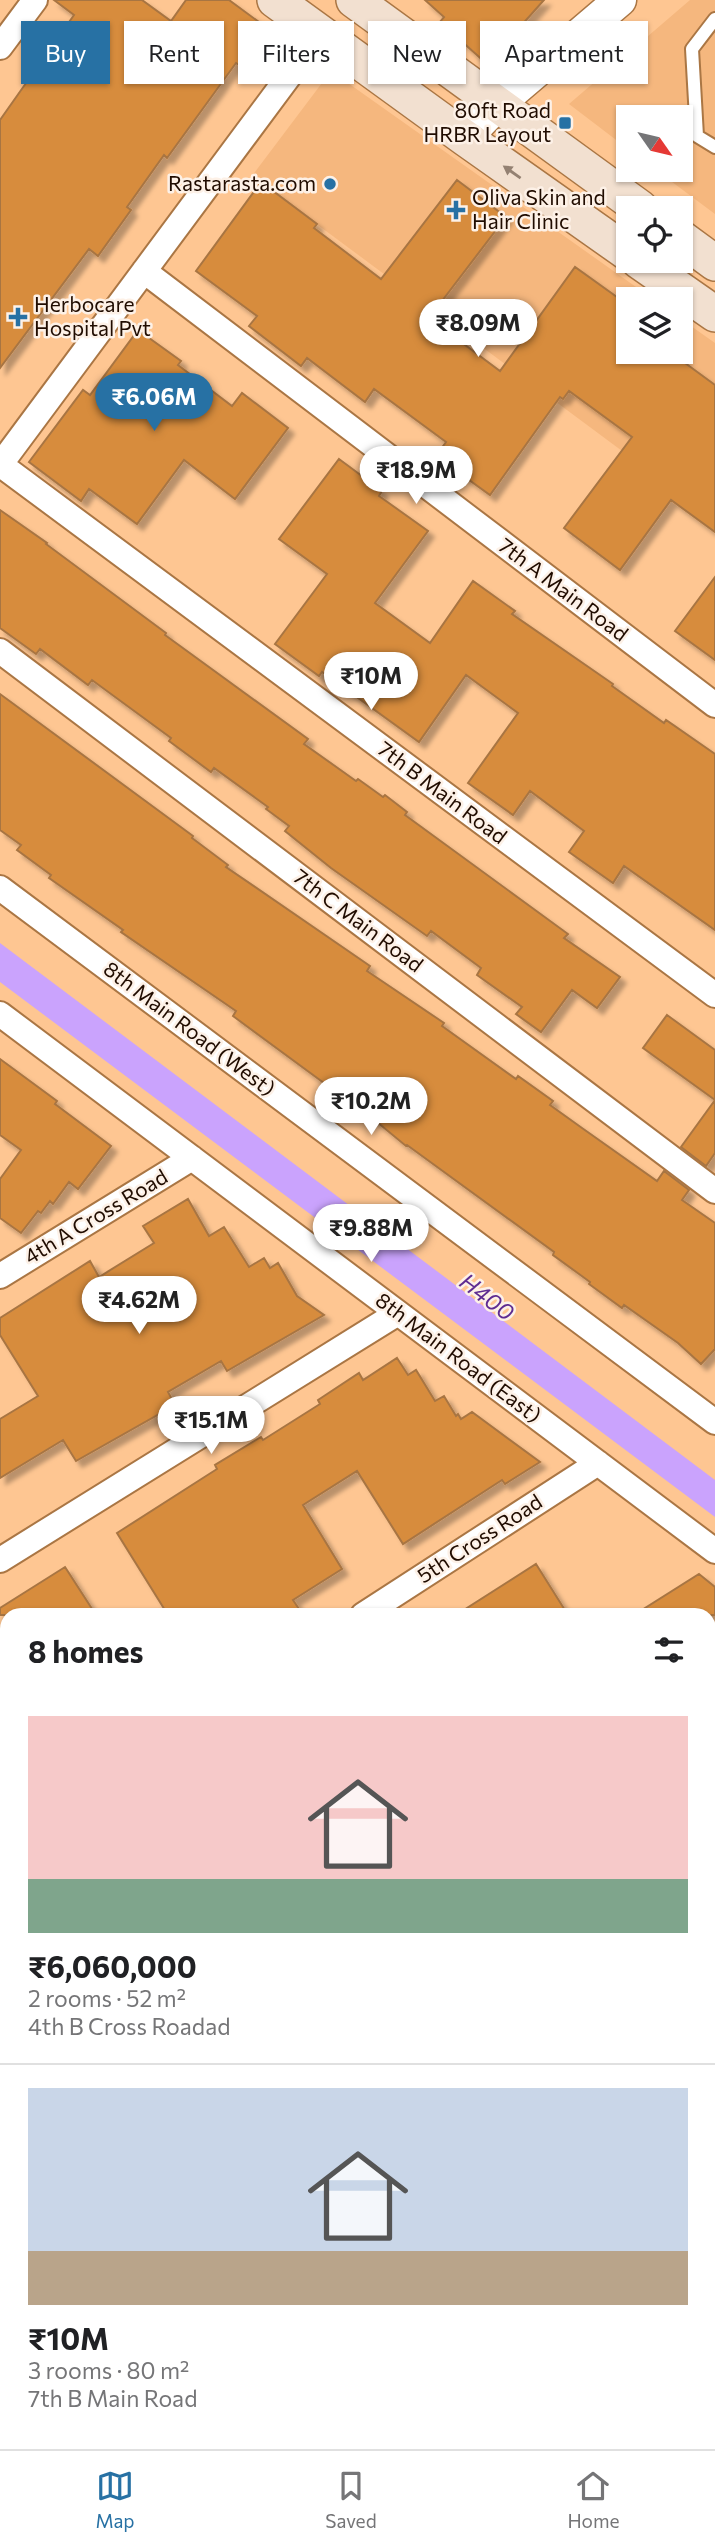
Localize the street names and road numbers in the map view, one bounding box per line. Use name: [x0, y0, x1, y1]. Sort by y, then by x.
street label: 7th A Main Road: [494, 532, 634, 646]
street label: 7th B Main Road: [374, 735, 512, 848]
street label: 7th C Main Road: [289, 863, 429, 977]
street label: 8th Main Road (West): [99, 955, 281, 1100]
street label: 4th A Cross Road: [19, 1163, 171, 1268]
street label: 8th Main Road (East): [371, 1286, 547, 1427]
street label: 5th Cross Road: [412, 1488, 546, 1587]

